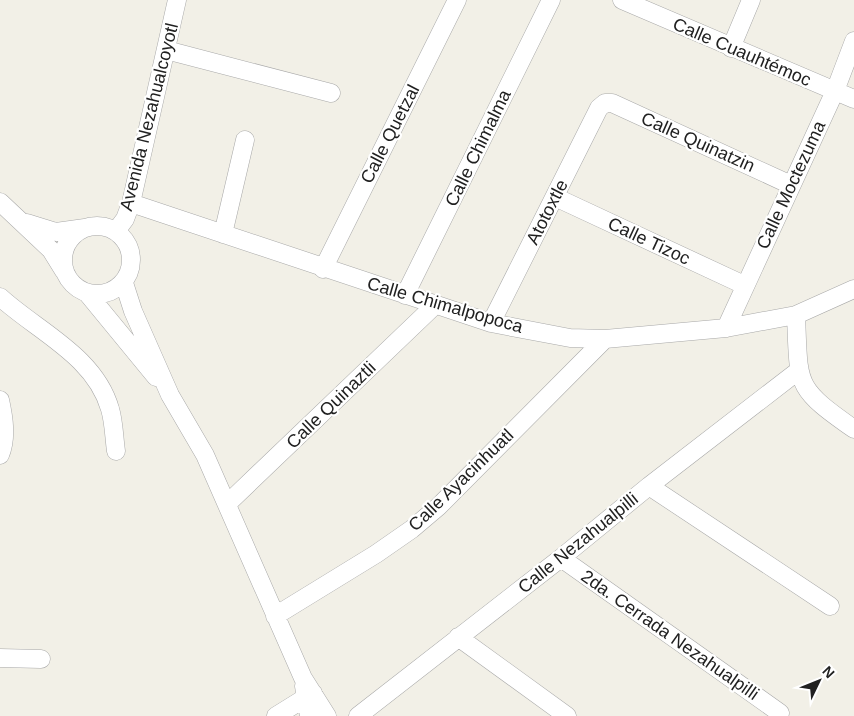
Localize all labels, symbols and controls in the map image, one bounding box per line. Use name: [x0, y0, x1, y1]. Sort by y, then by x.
street label: Calle Cuauhtémoc: [670, 14, 814, 90]
street label: Avenida Nezahualcoyotl: [116, 21, 182, 213]
street label: Calle Quetzal: [357, 81, 423, 187]
street label: Calle Chimalma: [441, 86, 515, 209]
street label: Calle Quinatzin: [638, 108, 758, 176]
street label: Calle Moctezuma: [753, 117, 830, 252]
street label: Atotoxtle: [522, 176, 572, 248]
street label: Calle Tizoc: [605, 213, 693, 269]
street label: Calle Chimalpopoca: [365, 273, 526, 337]
street label: Calle Quinaztli: [282, 357, 380, 453]
street label: Calle Ayacinhuatl: [405, 425, 517, 535]
street label: Calle Nezahualpilli: [514, 489, 642, 597]
street label: 2da. Cerrada Nezahualpilli: [577, 566, 763, 704]
north arrow: [794, 656, 844, 706]
text: N: [819, 663, 838, 681]

